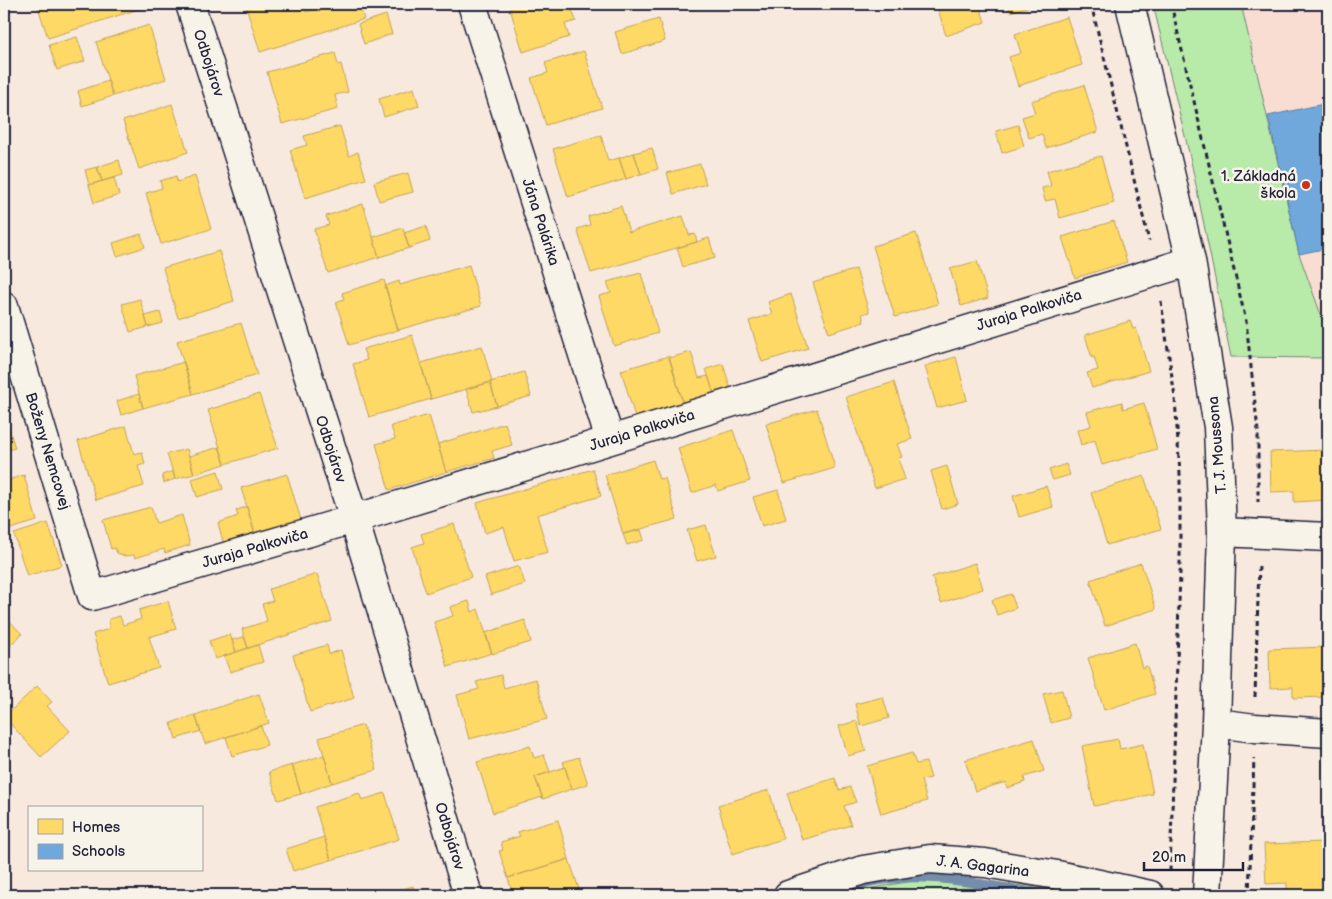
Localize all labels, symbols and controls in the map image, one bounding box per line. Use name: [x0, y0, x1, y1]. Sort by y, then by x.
street label: Odbojárov: [189, 27, 229, 100]
place label: 1. Základná škola: [1221, 167, 1296, 203]
street label: Jána Palárika: [517, 176, 564, 268]
marker: 1. Základná škola: [1300, 179, 1312, 191]
street label: Juraja Palkoviča: [974, 285, 1084, 336]
street label: Boženy Nemcovej: [21, 390, 74, 512]
street label: T. J. Moussona: [1204, 395, 1231, 495]
street label: Juraja Palkoviča: [587, 405, 697, 456]
street label: Odbojárov: [311, 413, 351, 486]
street label: Juraja Palkoviča: [200, 524, 310, 573]
street label: Odbojárov: [430, 800, 469, 873]
legend: [28, 806, 202, 872]
text: Homes: [72, 818, 121, 837]
scale bar: [1144, 839, 1243, 871]
text: Schools: [72, 842, 126, 861]
text: 20 m: [1152, 848, 1186, 867]
street label: J. A. Gagarina: [935, 851, 1030, 882]

